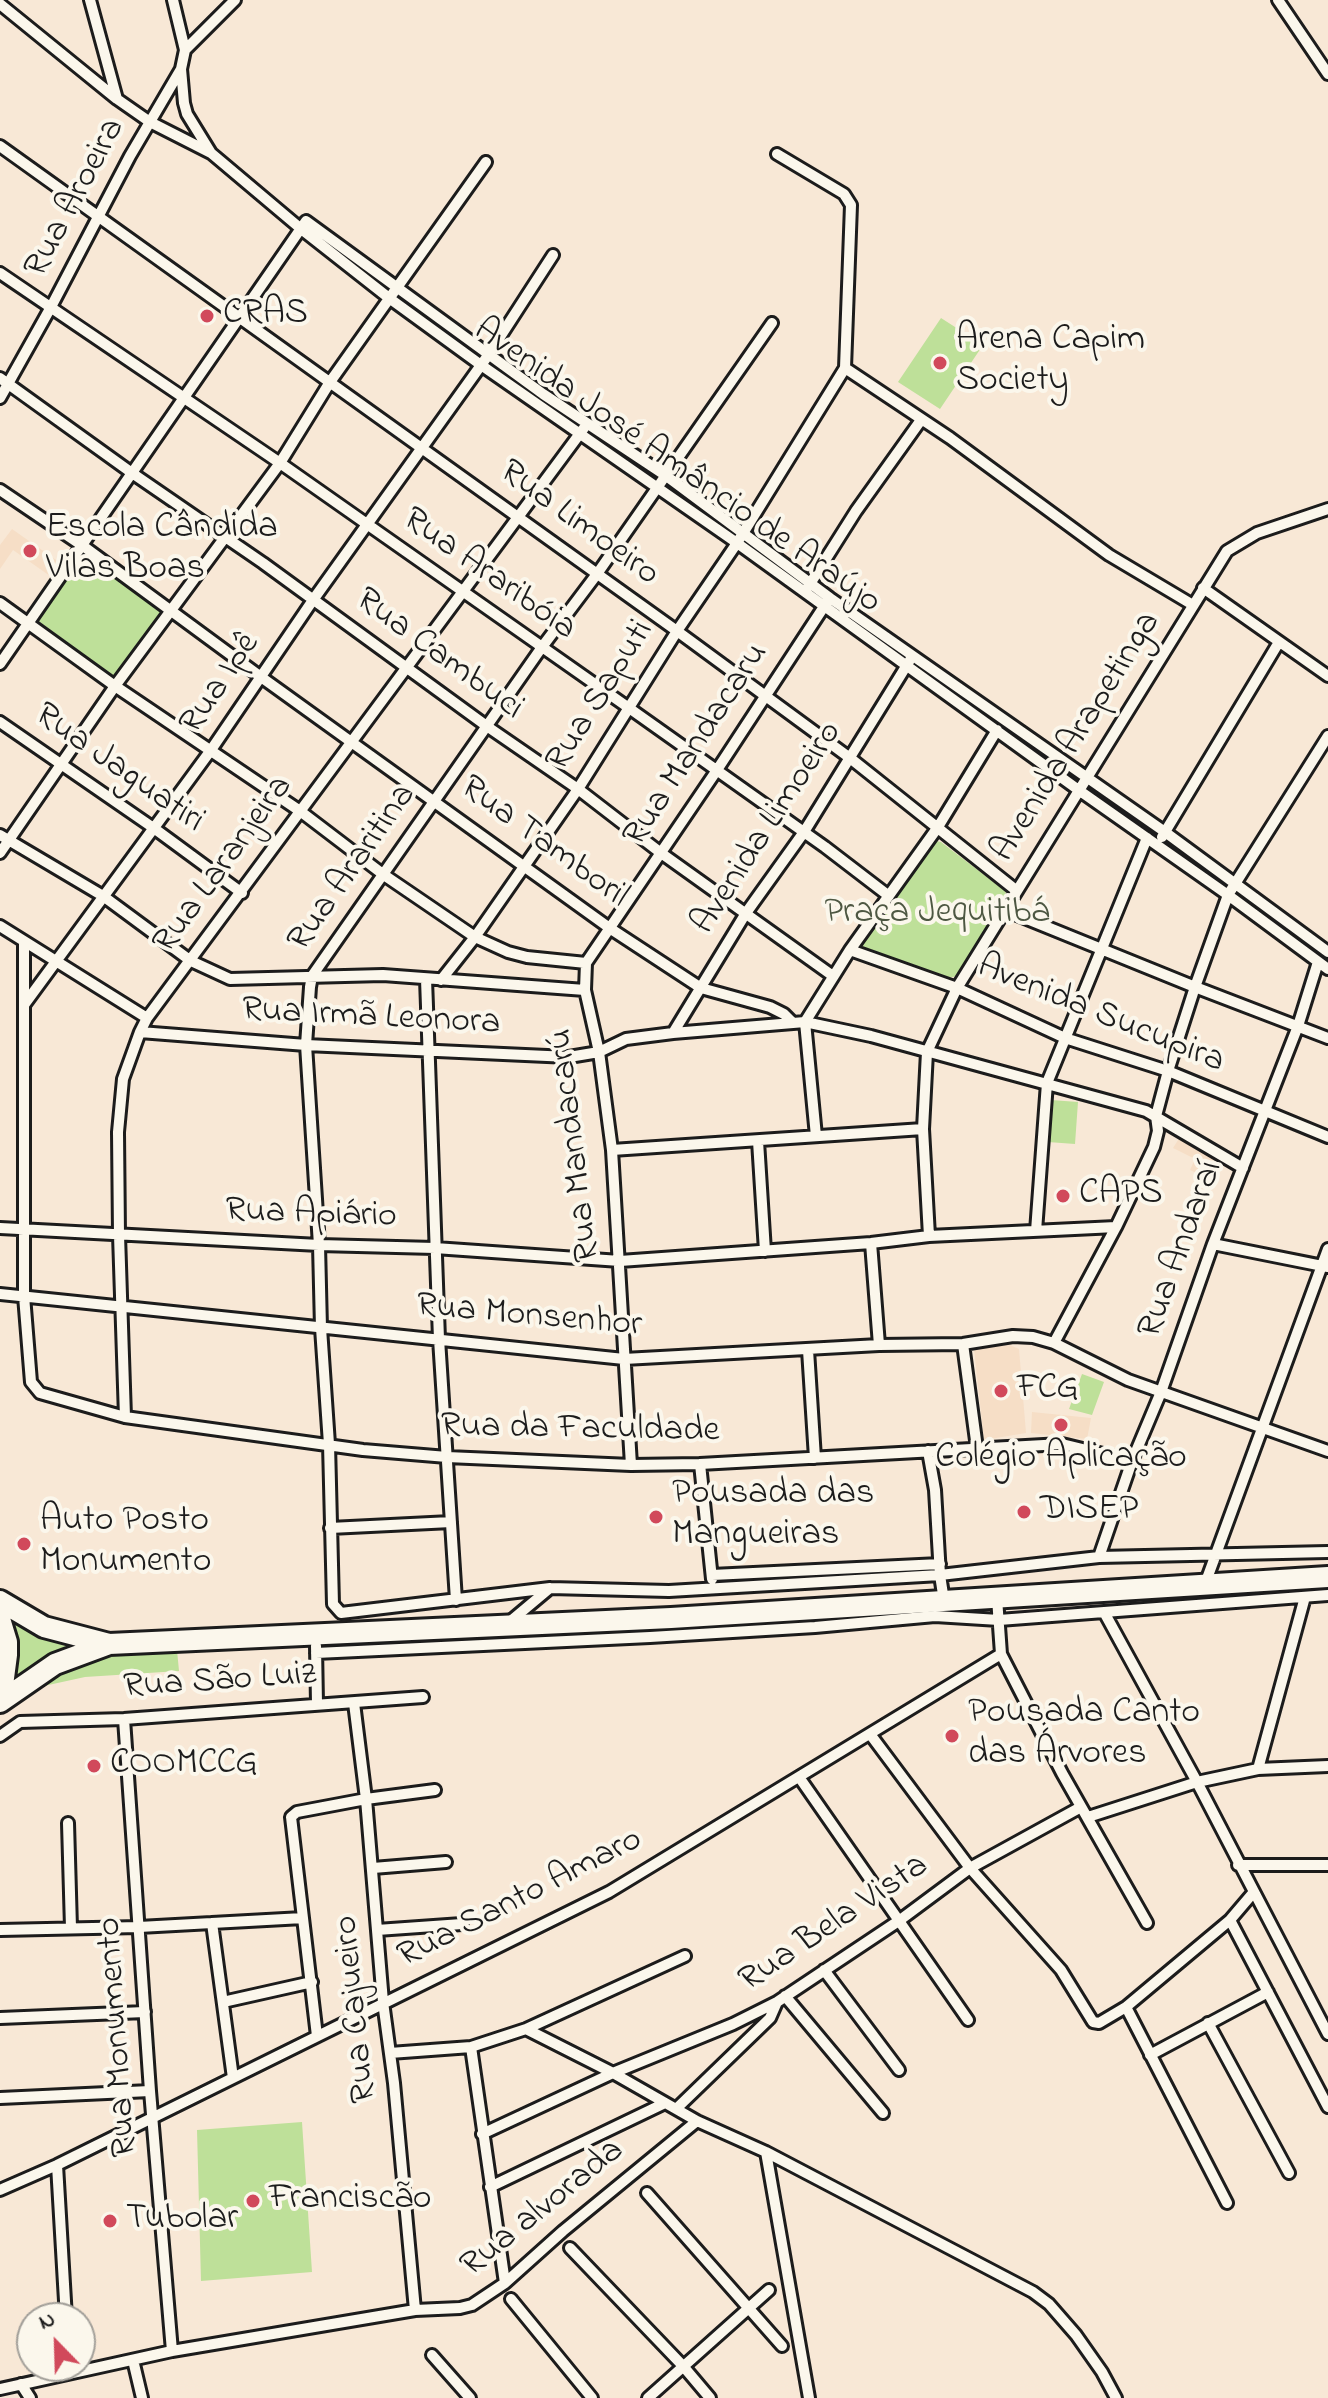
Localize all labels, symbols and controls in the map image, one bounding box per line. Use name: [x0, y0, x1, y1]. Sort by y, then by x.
street label: Rua Aroeira: [17, 112, 137, 286]
place label: CRAS: [223, 294, 308, 338]
marker: CRAS: [198, 307, 216, 325]
street label: Avenida José Amâncio de Araújo: [464, 310, 888, 626]
place label: Arena Capim Society: [956, 320, 1145, 405]
marker: Arena Capim Society: [931, 354, 949, 372]
street label: Rua Limoeiro: [489, 452, 667, 598]
street label: Rua Araribóia: [393, 500, 583, 652]
place label: Escola Cândida Vilas Boas: [46, 508, 278, 593]
marker: Escola Cândida Vilas Boas: [21, 542, 39, 560]
street label: Rua Cambuci: [345, 580, 531, 732]
street label: Avenida Arapetinga: [984, 605, 1172, 871]
street label: Rua Saputi: [539, 613, 665, 781]
street label: Rua Ipê: [172, 626, 272, 744]
street label: Rua Mandacaru: [616, 636, 780, 856]
street label: Rua Jaguatiri: [24, 695, 212, 845]
street label: Avenida Limoeiro: [684, 714, 854, 944]
street label: Rua Laranjeira: [146, 768, 304, 964]
street label: Rua Tamboril: [450, 768, 636, 920]
street label: Rua Araritina: [280, 777, 428, 961]
park label: Praça Jequitibá: [824, 893, 1050, 937]
street label: Avenida Sucupira: [970, 947, 1230, 1085]
street label: Rua Irmã Leonora: [241, 991, 501, 1047]
street label: Rua Mandacarú: [541, 1026, 613, 1264]
street label: Rua Andaraí: [1131, 1155, 1235, 1345]
place label: CAPS: [1079, 1174, 1163, 1218]
marker: CAPS: [1054, 1187, 1072, 1205]
street label: Rua Apiário: [224, 1191, 398, 1241]
street label: Rua Monsenhor: [414, 1287, 644, 1349]
place label: FCG: [1017, 1369, 1079, 1413]
marker: FCG: [992, 1382, 1010, 1400]
street label: Rua da Faculdade: [440, 1407, 720, 1455]
marker: Colégio Aplicação: [1052, 1416, 1070, 1434]
place label: Colégio Aplicação: [935, 1438, 1187, 1482]
place label: Pousada das Mangueiras: [672, 1474, 874, 1559]
place label: DISEP: [1040, 1490, 1138, 1534]
place label: Auto Posto Monumento: [40, 1501, 211, 1586]
marker: DISEP: [1015, 1503, 1033, 1521]
marker: Pousada das Mangueiras: [647, 1508, 665, 1526]
marker: Auto Posto Monumento: [15, 1535, 33, 1553]
street label: Rua São Luiz: [122, 1655, 318, 1711]
place label: Pousada Canto das Árvores: [968, 1693, 1200, 1778]
marker: Pousada Canto das Árvores: [943, 1727, 961, 1745]
place label: COOMCCG: [110, 1744, 258, 1788]
marker: COOMCCG: [85, 1757, 103, 1775]
street label: Rua Santo Amaro: [392, 1820, 650, 1980]
street label: Rua Bela Vista: [732, 1846, 938, 2004]
street label: Rua Cajueiro: [327, 1913, 389, 2105]
street label: Rua Monumento: [90, 1916, 150, 2158]
street label: Rua alvorada: [454, 2131, 634, 2289]
place label: Franciscão: [269, 2179, 432, 2223]
marker: Franciscão: [244, 2192, 262, 2210]
place label: Tubolar: [126, 2199, 238, 2243]
marker: Tubolar: [101, 2212, 119, 2230]
north arrow: [16, 2302, 96, 2382]
text: N: [34, 2304, 60, 2339]

